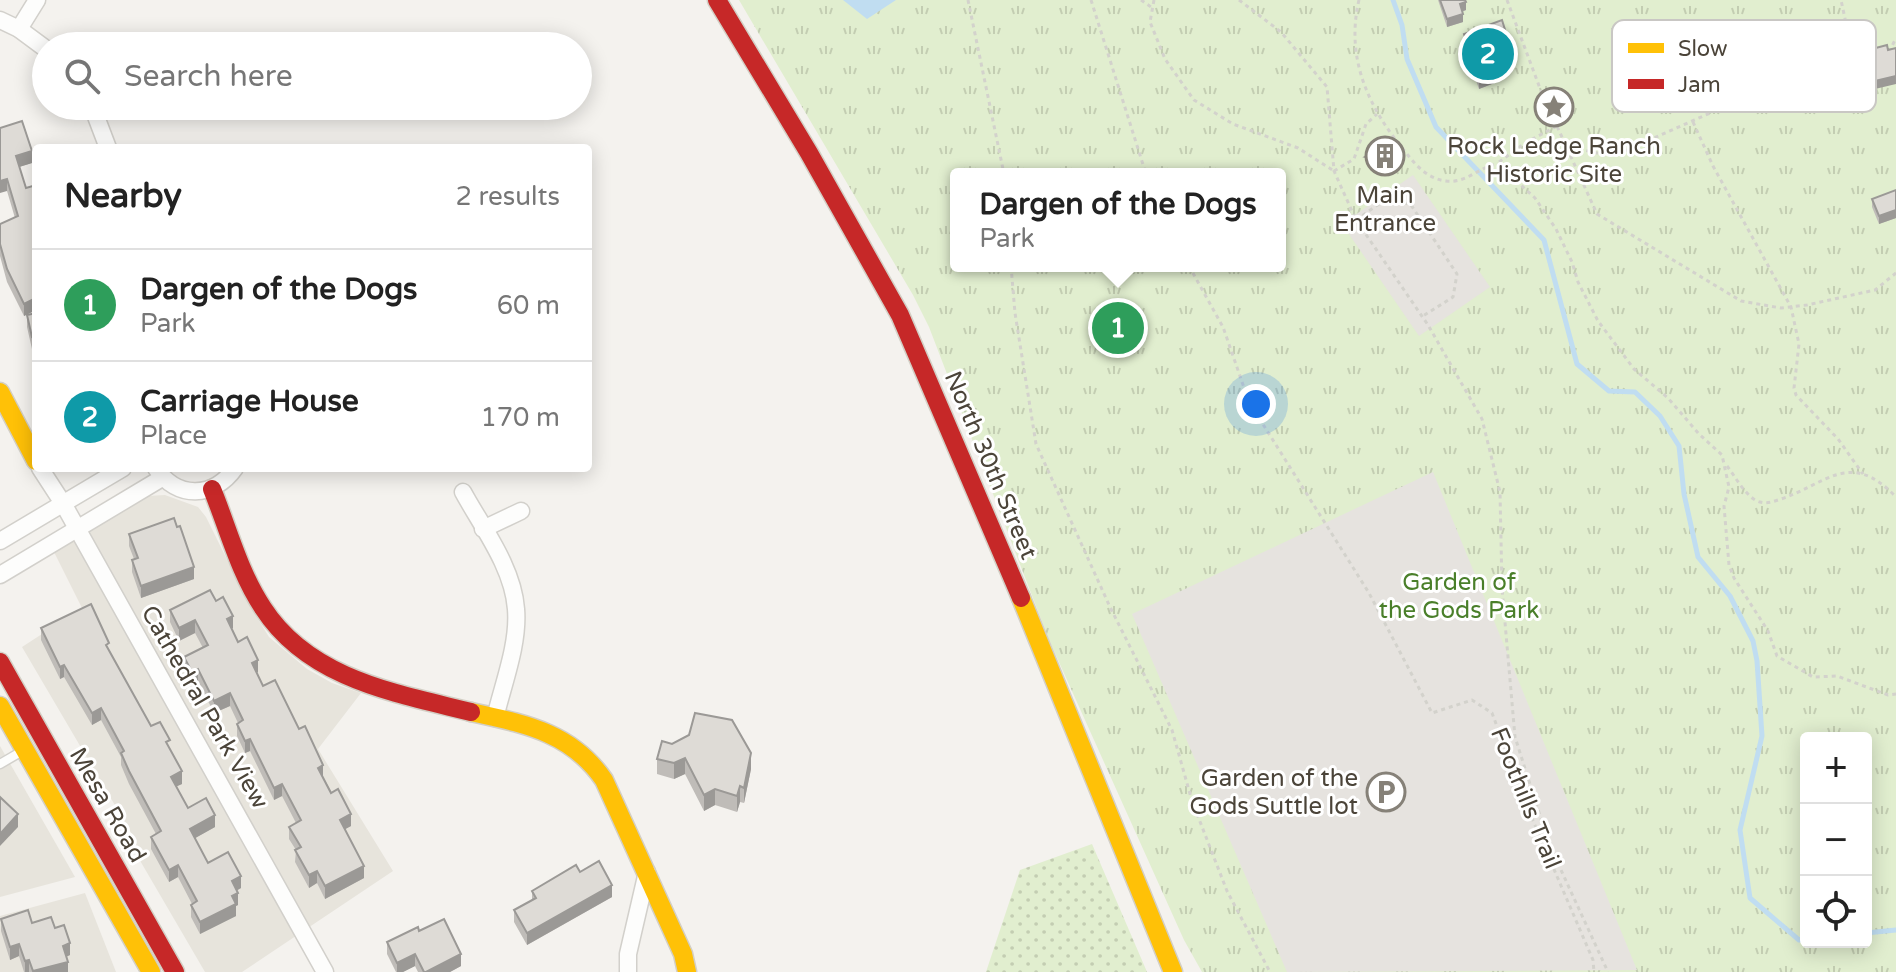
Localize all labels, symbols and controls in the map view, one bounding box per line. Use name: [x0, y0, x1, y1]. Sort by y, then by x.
legend: [1612, 20, 1876, 112]
pin: 2: [1462, 24, 1514, 84]
search box: [32, 32, 592, 120]
text: Slow: [1678, 36, 1728, 62]
icon: search: [60, 54, 104, 98]
text: Search here: [124, 58, 293, 95]
text: Jam: [1678, 72, 1721, 98]
place icon: Rock Ledge Ranch Historic Site: [1533, 86, 1575, 128]
place label: Rock Ledge Ranch Historic Site: [1447, 132, 1661, 189]
building icon: Main Entrance: [1364, 135, 1406, 177]
popup: [950, 168, 1286, 272]
text: Nearby: [64, 176, 182, 217]
text: 2 results: [455, 181, 560, 212]
place label: Main Entrance: [1334, 181, 1436, 238]
text: Dargen of the Dogs: [979, 186, 1257, 223]
text: Park: [979, 223, 1035, 254]
text: Dargen of the Dogs: [140, 271, 418, 308]
text: 1: [82, 290, 98, 321]
text: 60 m: [497, 290, 560, 321]
pin: 1: [1092, 298, 1144, 358]
text: Park: [140, 308, 196, 339]
street label: North 30th Street: [938, 367, 1043, 564]
text: Carriage House: [140, 383, 359, 420]
your location: [1236, 384, 1276, 424]
text: 2: [82, 402, 98, 433]
text: 170 m: [480, 402, 560, 433]
text: Place: [140, 420, 207, 451]
park label: Garden of the Gods Park: [1379, 568, 1539, 625]
street label: Cathedral Park View: [135, 601, 275, 814]
street label: Foothills Trail: [1484, 723, 1567, 873]
map controls: [1800, 732, 1872, 948]
button: +: [1800, 732, 1872, 804]
street label: Mesa Road: [63, 743, 152, 868]
place label: Garden of the Gods Suttle lot: [1189, 764, 1358, 821]
parking icon: Garden of the Gods Suttle lot: [1365, 771, 1407, 813]
button: −: [1800, 804, 1872, 876]
button: locate: [1800, 876, 1872, 948]

